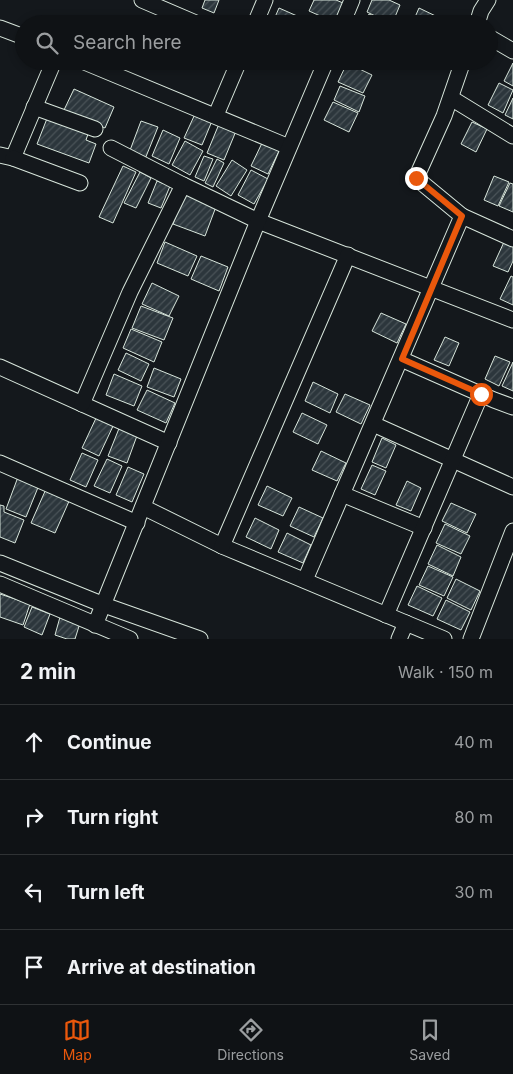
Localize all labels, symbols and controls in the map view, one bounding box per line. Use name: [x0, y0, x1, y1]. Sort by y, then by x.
search box: [15, 15, 498, 70]
icon: search: [33, 29, 61, 57]
text: Search here: [73, 31, 182, 54]
route end: [405, 167, 428, 190]
route start: [470, 383, 493, 406]
text: 2 min: [20, 659, 76, 684]
text: Walk · 150 m: [398, 662, 493, 682]
icon: ahead: [20, 728, 48, 756]
text: Continue: [67, 731, 152, 754]
text: 40 m: [454, 732, 493, 752]
icon: right: [20, 803, 48, 831]
text: Turn right: [67, 806, 158, 829]
text: 80 m: [454, 807, 493, 827]
icon: left: [20, 878, 48, 906]
text: Turn left: [67, 881, 145, 904]
text: 30 m: [455, 882, 493, 902]
icon: arrive: [20, 953, 48, 981]
text: Arrive at destination: [67, 956, 256, 979]
tab: Map: [63, 1016, 92, 1063]
tab: Directions: [217, 1016, 284, 1063]
tab: Saved: [409, 1016, 450, 1063]

